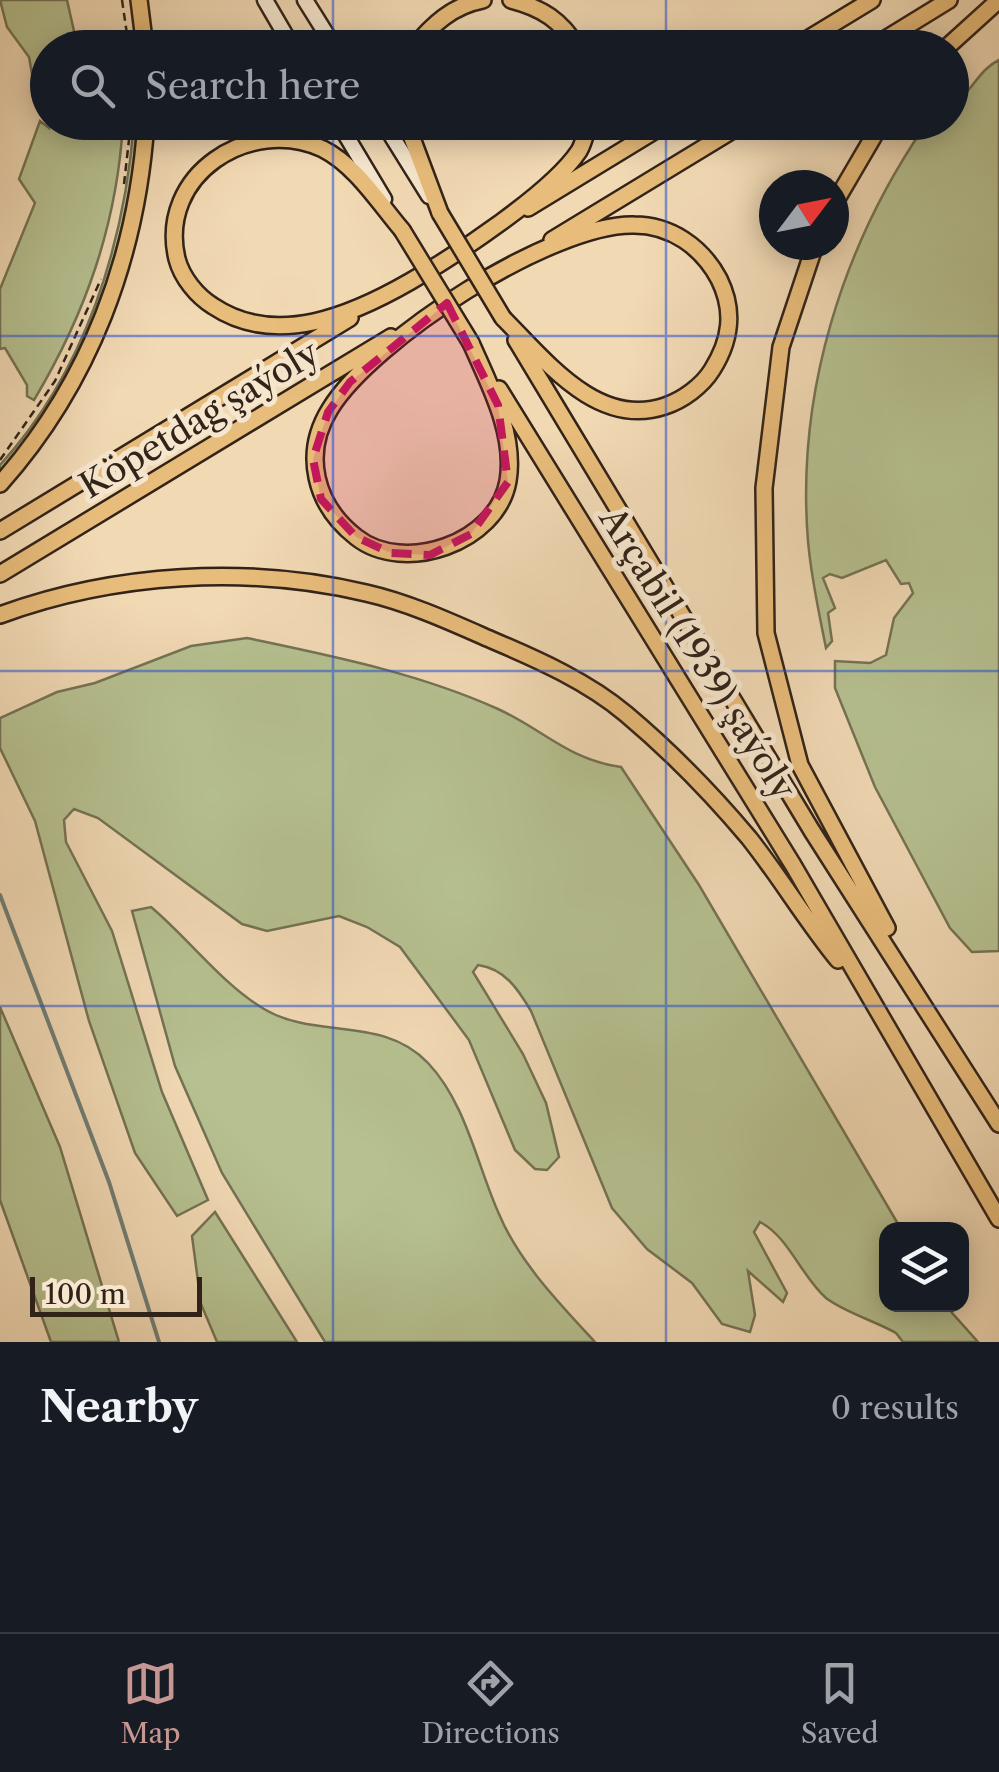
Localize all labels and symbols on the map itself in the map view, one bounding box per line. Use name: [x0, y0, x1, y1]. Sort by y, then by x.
north arrow: [759, 170, 849, 260]
street label: Köpetdag şaýoly: [72, 331, 327, 507]
street label: Arçabil (1939) şaýoly: [590, 498, 806, 807]
scale bar: [30, 1272, 202, 1316]

